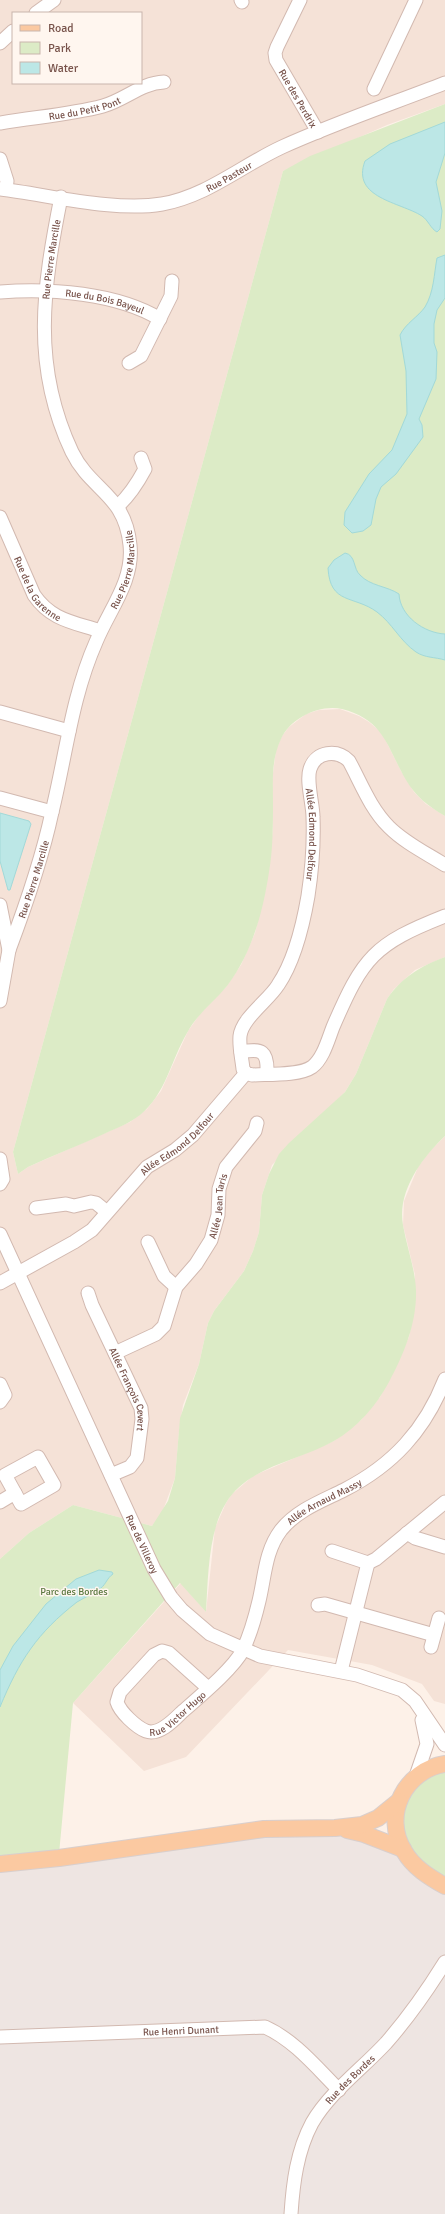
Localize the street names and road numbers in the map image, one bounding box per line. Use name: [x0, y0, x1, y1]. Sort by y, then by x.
street label: Rue des Perdrix: [276, 67, 319, 131]
street label: Rue du Petit Pont: [48, 94, 123, 123]
street label: Rue Pasteur: [204, 159, 255, 195]
street label: Rue Pierre Marcille: [40, 218, 64, 300]
street label: Rue du Bois Bayeul: [65, 287, 146, 317]
street label: Rue Pierre Marcille: [108, 529, 137, 611]
street label: Rue de la Garenne: [11, 555, 63, 624]
street label: Allée Edmond Delfour: [302, 787, 318, 882]
street label: Rue Pierre Marcille: [16, 839, 52, 920]
street label: Allée Edmond Delfour: [138, 1110, 217, 1178]
street label: Allée Jean Taris: [207, 1172, 231, 1240]
street label: Allée François Cevert: [106, 1346, 147, 1432]
street label: Allée Arnaud Massy: [284, 1476, 364, 1528]
street label: Rue de Villeroy: [123, 1513, 161, 1576]
street label: Rue Victor Hugo: [149, 1689, 209, 1739]
street label: Rue Henri Dunant: [143, 2024, 220, 2039]
street label: Rue des Bordes: [323, 2052, 378, 2107]

